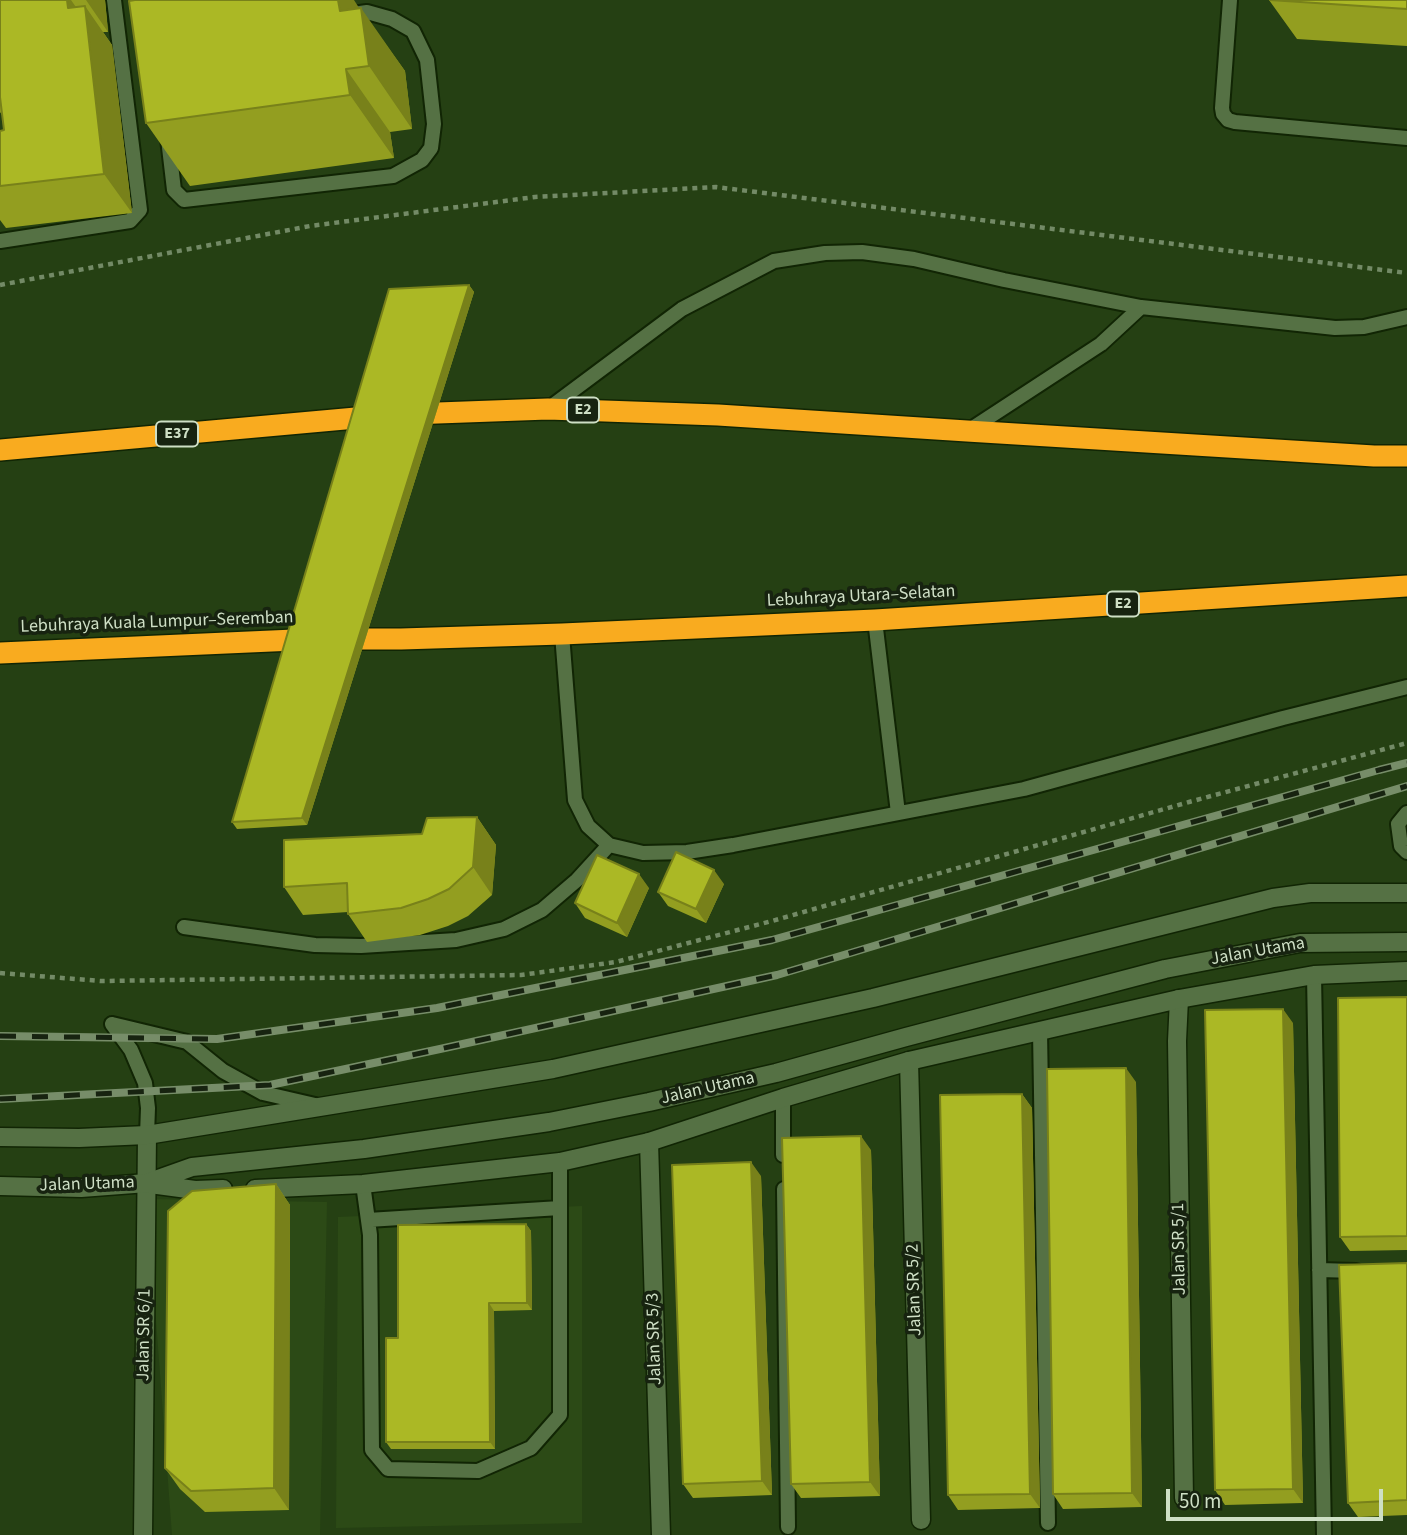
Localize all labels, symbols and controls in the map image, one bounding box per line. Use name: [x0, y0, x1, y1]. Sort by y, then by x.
road number: E2: [567, 398, 599, 422]
road number: E37: [156, 422, 198, 446]
street label: Lebuhraya Utara–Selatan: [766, 581, 956, 613]
road number: E2: [1107, 592, 1139, 617]
street label: Lebuhraya Kuala Lumpur–Seremban: [20, 607, 294, 639]
street label: Jalan Utama: [1209, 933, 1307, 971]
street label: Jalan Utama: [659, 1068, 757, 1110]
street label: Jalan Utama: [39, 1173, 135, 1197]
street label: Jalan SR 5/1: [1168, 1203, 1192, 1295]
street label: Jalan SR 5/2: [903, 1243, 927, 1337]
street label: Jalan SR 6/1: [133, 1289, 157, 1381]
street label: Jalan SR 5/3: [643, 1292, 667, 1386]
scale bar: [1169, 1476, 1386, 1520]
text: 50 m: [1179, 1486, 1221, 1516]

